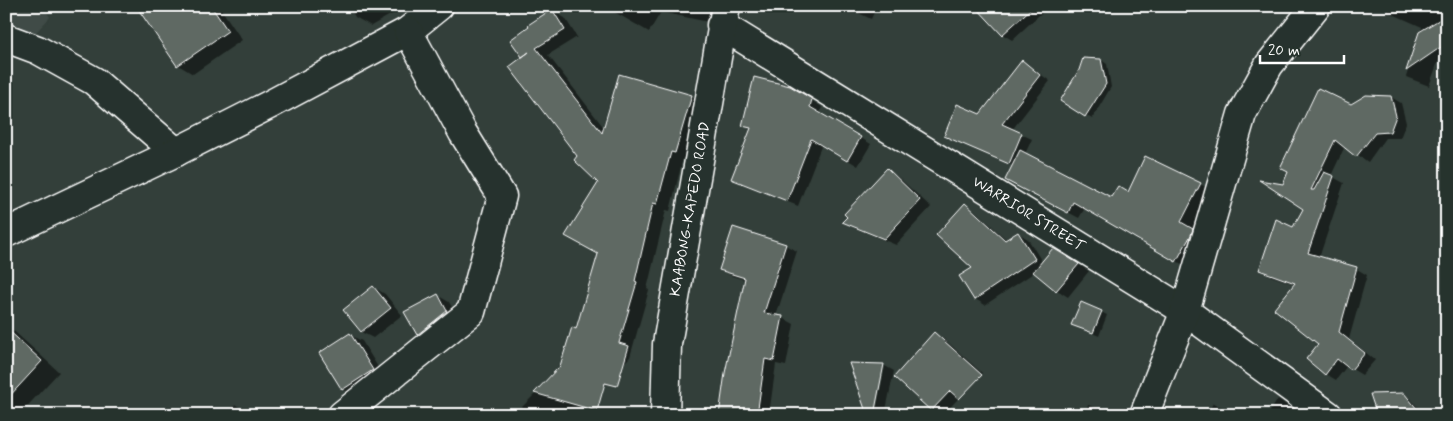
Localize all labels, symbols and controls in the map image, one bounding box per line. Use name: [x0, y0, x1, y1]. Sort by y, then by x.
scale bar: [1260, 32, 1344, 64]
text: 20 m: [1268, 41, 1300, 61]
street label: KAABONG-KAPEDO ROAD: [665, 120, 716, 298]
street label: WARRIOR STREET: [968, 172, 1089, 257]

